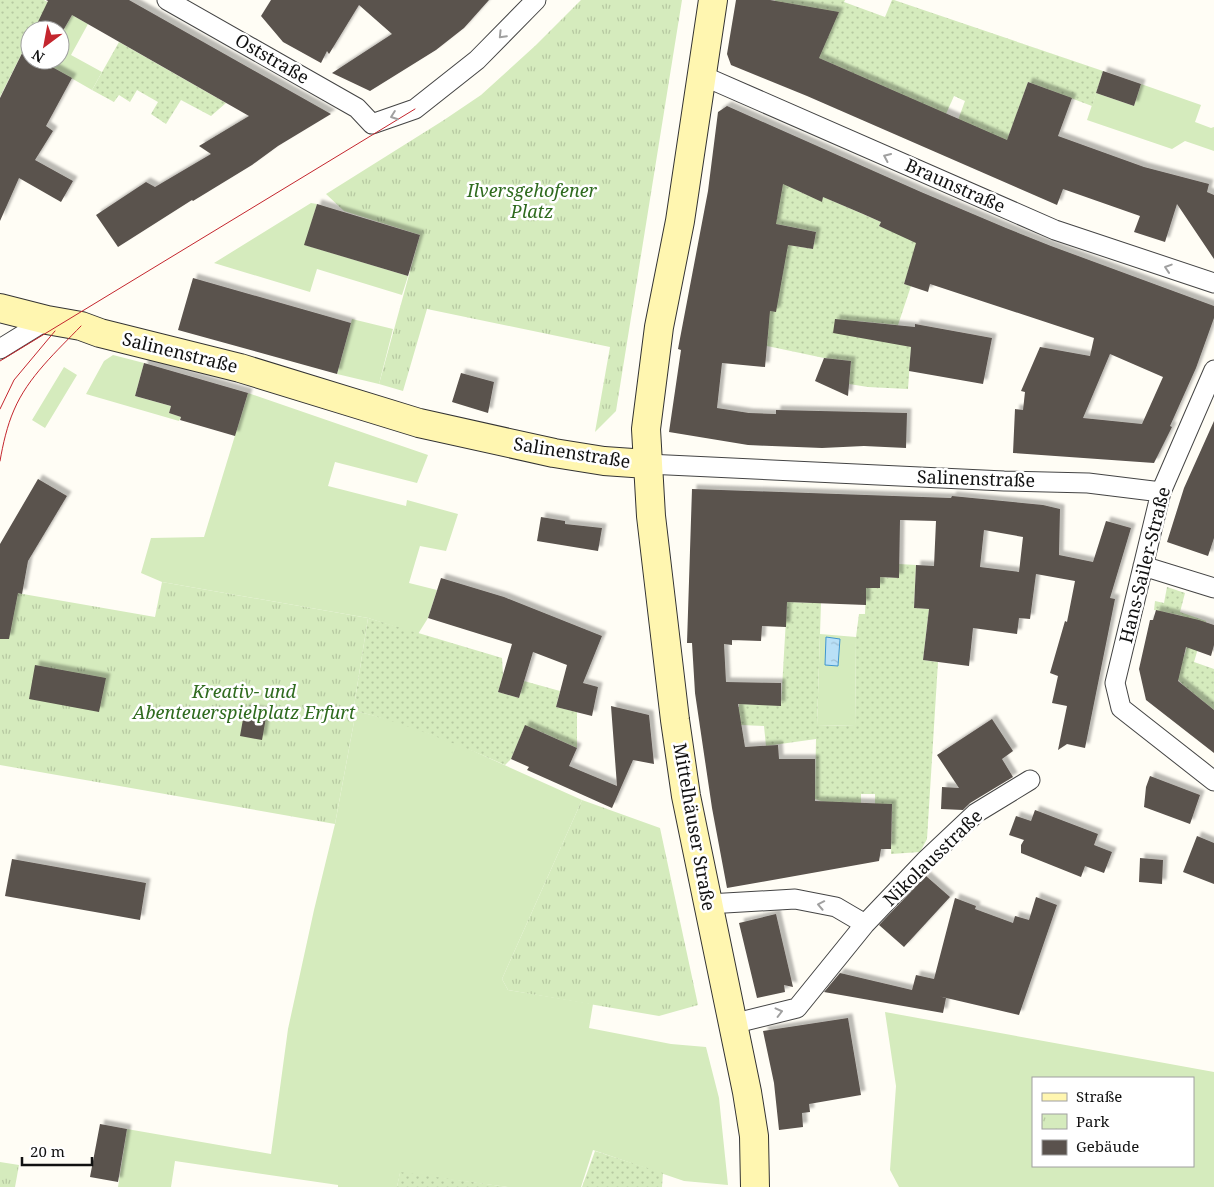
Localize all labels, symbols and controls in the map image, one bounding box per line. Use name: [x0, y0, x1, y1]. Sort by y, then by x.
north arrow: [20, 20, 70, 70]
street label: Oststraße: [231, 27, 314, 89]
one-way arrow: [499, 29, 508, 38]
text: N: [28, 45, 48, 67]
one-way arrow: [390, 110, 398, 120]
one-way arrow: [883, 152, 892, 163]
street label: Braunstraße: [902, 152, 1009, 218]
park label: Ilversgehofener Platz: [466, 178, 598, 223]
one-way arrow: [1164, 263, 1172, 273]
street label: Salinenstraße: [120, 326, 240, 378]
street label: Salinenstraße: [512, 431, 632, 473]
street label: Salinenstraße: [917, 464, 1035, 492]
street label: Hans-Sailer-Straße: [1113, 484, 1175, 645]
park label: Kreativ- und Abenteuerspielplatz Erfurt: [131, 679, 356, 724]
street label: Mittelhäuser Straße: [668, 741, 722, 913]
street label: Nikolausstraße: [877, 804, 987, 911]
one-way arrow: [817, 900, 826, 910]
one-way arrow: [775, 1007, 784, 1018]
legend: [1032, 1077, 1194, 1167]
text: Straße: [1076, 1086, 1122, 1106]
text: Park: [1076, 1111, 1110, 1131]
scale bar: [22, 1134, 92, 1166]
text: Gebäude: [1076, 1136, 1139, 1156]
text: 20 m: [30, 1141, 65, 1161]

